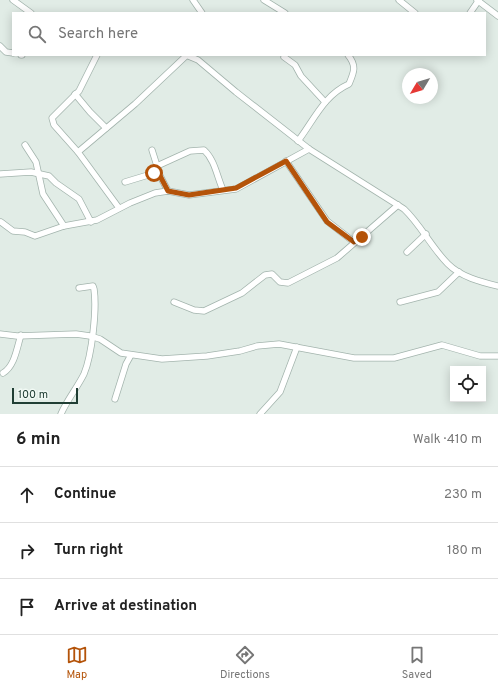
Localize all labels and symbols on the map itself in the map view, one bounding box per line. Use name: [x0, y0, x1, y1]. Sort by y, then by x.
north arrow: [402, 68, 438, 104]
route start: [145, 164, 163, 182]
route end: [353, 228, 371, 246]
scale bar: [12, 386, 78, 405]

